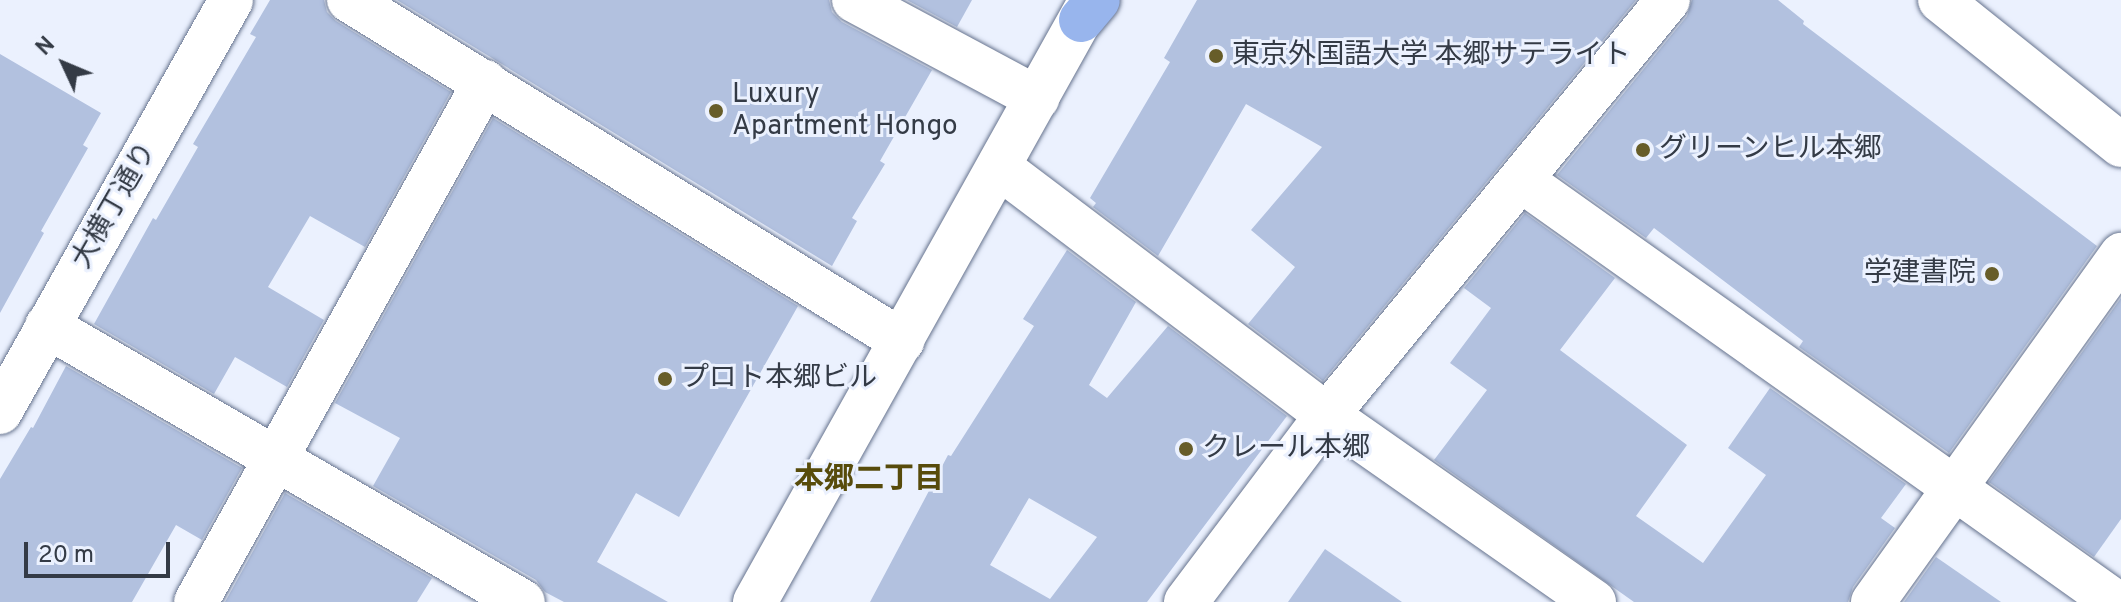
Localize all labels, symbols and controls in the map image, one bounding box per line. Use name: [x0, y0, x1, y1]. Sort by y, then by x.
north arrow: [24, 24, 104, 104]
text: N: [31, 32, 62, 62]
place label: 東京外国語大学 本郷サテライト: [1232, 39, 1631, 73]
marker: 東京外国語大学 本郷サテライト: [1207, 47, 1225, 65]
place label: Luxury Apartment Hongo: [732, 78, 958, 144]
marker: Luxury Apartment Hongo: [707, 102, 725, 120]
place label: グリーンヒル本郷: [1659, 133, 1883, 167]
street label: 大横丁通り: [65, 137, 165, 275]
marker: グリーンヒル本郷: [1634, 141, 1652, 159]
place label: 学建書院: [1864, 257, 1976, 291]
marker: 学建書院: [1983, 265, 2001, 283]
place label: プロト本郷ビル: [681, 362, 877, 396]
marker: プロト本郷ビル: [656, 370, 674, 388]
place label: クレール本郷: [1202, 432, 1370, 466]
marker: クレール本郷: [1177, 440, 1195, 458]
district label: 本郷二丁目: [794, 463, 944, 499]
scale bar: [28, 526, 174, 576]
text: 20 m: [38, 541, 94, 571]

